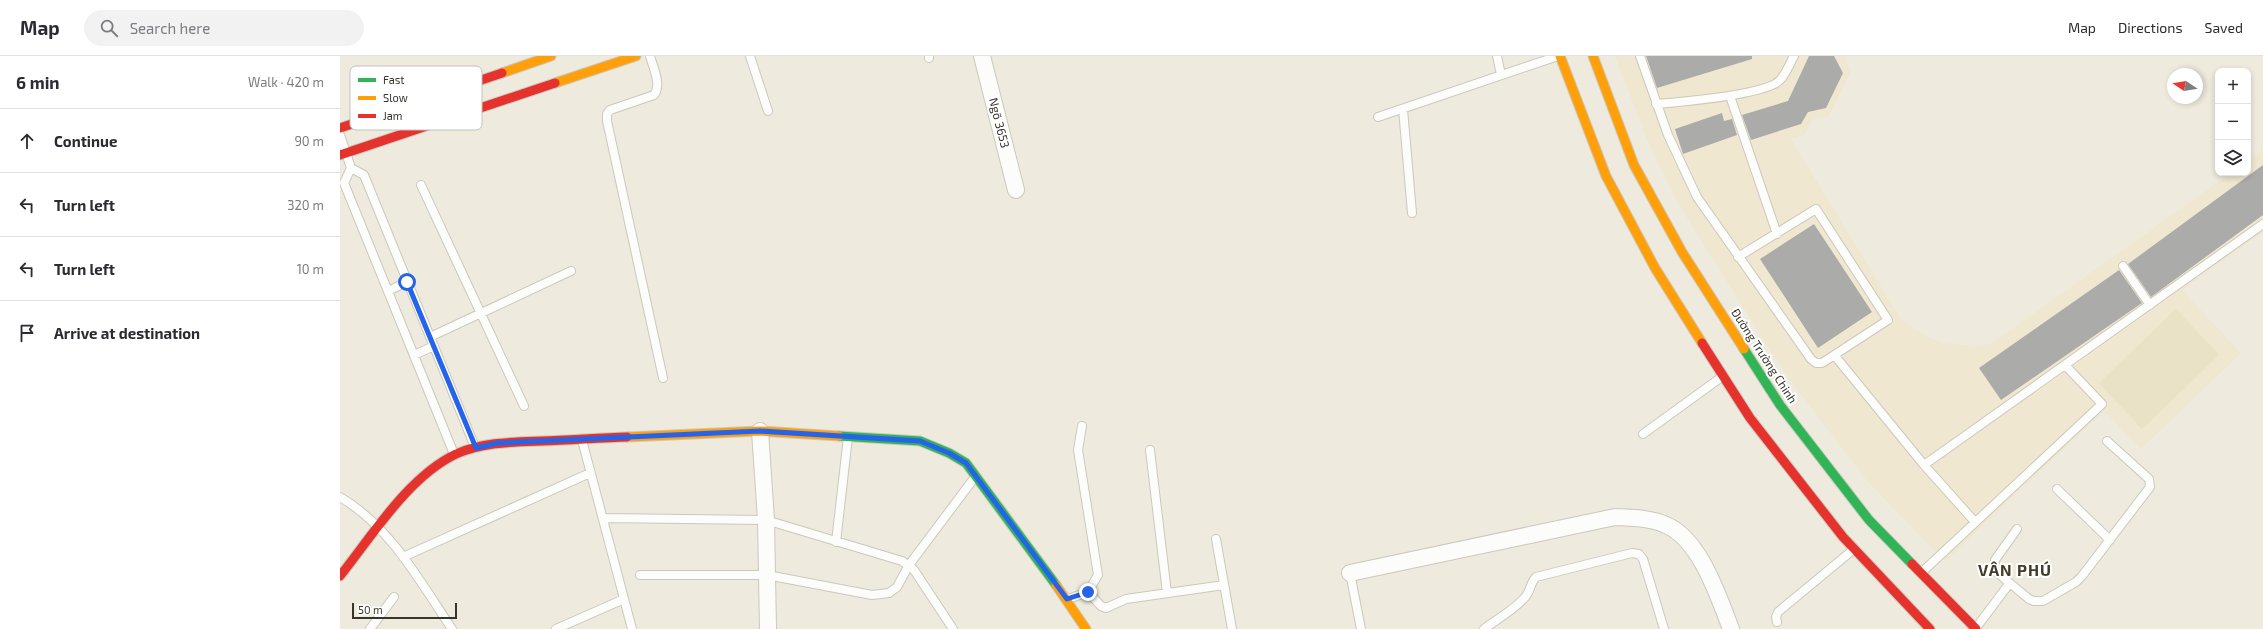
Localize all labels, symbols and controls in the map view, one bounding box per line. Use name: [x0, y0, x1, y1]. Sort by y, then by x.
search box: [84, 10, 364, 46]
text: Map: [20, 16, 60, 39]
icon: search: [98, 17, 120, 39]
text: Search here: [130, 19, 210, 37]
text: Map: [2068, 19, 2096, 36]
text: Directions: [2118, 19, 2183, 36]
text: Saved: [2205, 19, 2243, 36]
legend: [350, 66, 482, 130]
north arrow: [2167, 68, 2203, 104]
map controls: [2215, 68, 2251, 176]
button: +: [2215, 68, 2251, 104]
text: 6 min: [16, 72, 60, 92]
text: Fast: [383, 73, 405, 86]
text: Walk · 420 m: [248, 74, 324, 90]
text: Slow: [383, 91, 408, 104]
street label: Ngõ 3653: [987, 96, 1013, 149]
button: −: [2215, 104, 2251, 140]
text: Jam: [383, 109, 402, 122]
icon: ahead: [16, 130, 38, 152]
text: Continue: [54, 132, 117, 150]
text: 90 m: [294, 133, 324, 149]
button: layers: [2215, 140, 2251, 176]
icon: left: [16, 194, 38, 216]
text: Turn left: [54, 196, 115, 214]
text: 320 m: [287, 197, 324, 213]
icon: left: [16, 258, 38, 280]
text: Turn left: [54, 260, 115, 278]
text: 10 m: [297, 261, 324, 277]
route start: [398, 273, 416, 291]
street label: Đường Trường Chinh: [1729, 305, 1801, 405]
icon: arrive: [16, 322, 38, 344]
text: Arrive at destination: [54, 324, 200, 342]
district label: VÂN PHÚ: [1978, 560, 2052, 579]
route end: [1079, 583, 1097, 601]
scale bar: [352, 601, 457, 620]
text: 50 m: [358, 603, 383, 616]

